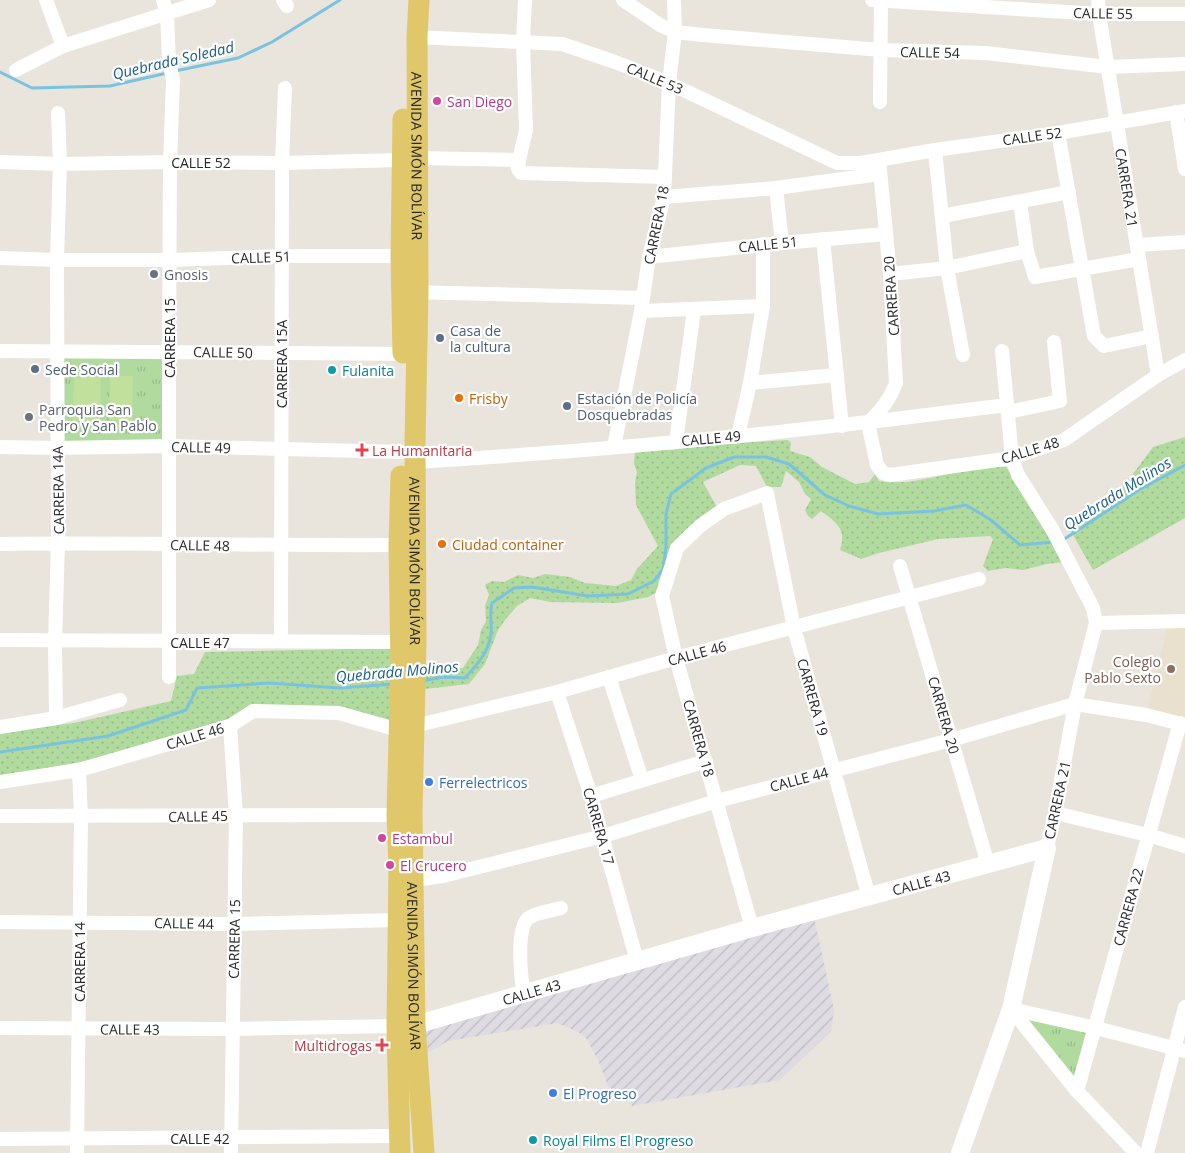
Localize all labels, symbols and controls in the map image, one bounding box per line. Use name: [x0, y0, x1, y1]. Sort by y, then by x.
street label: CALLE 55: [1073, 3, 1133, 23]
water label: Quebrada Soledad: [110, 36, 236, 84]
street label: CALLE 54: [900, 42, 960, 62]
street label: CALLE 53: [624, 58, 686, 98]
street label: AVENIDA SIMÓN BOLÍVAR: [408, 72, 427, 241]
place label: San Diego: [447, 92, 512, 111]
marker: San Diego: [431, 95, 443, 107]
street label: CALLE 52: [1001, 122, 1063, 150]
street label: CARRERA 21: [1112, 147, 1143, 229]
street label: CALLE 52: [171, 153, 231, 172]
street label: CARRERA 18: [639, 184, 673, 266]
street label: CALLE 51: [737, 231, 799, 257]
street label: CALLE 51: [231, 246, 291, 268]
street label: CARRERA 20: [879, 255, 903, 337]
place label: Gnosis: [164, 265, 208, 284]
marker: Gnosis: [148, 268, 160, 280]
street label: CARRERA 15: [160, 298, 179, 378]
street label: CARRERA 15A: [272, 319, 291, 408]
place label: Casa de la cultura: [450, 321, 511, 356]
marker: Casa de la cultura: [434, 332, 446, 344]
street label: CALLE 50: [193, 342, 253, 362]
place label: Sede Social: [45, 360, 118, 379]
place label: Fulanita: [342, 361, 394, 380]
marker: Sede Social: [29, 363, 41, 375]
marker: Fulanita: [326, 364, 338, 376]
place label: Frisby: [469, 389, 509, 408]
place label: Estación de Policía Dosquebradas: [577, 389, 697, 424]
marker: Frisby: [453, 392, 465, 404]
place label: Parroquia San Pedro y San Pablo: [39, 400, 157, 435]
marker: Estación de Policía Dosquebradas: [561, 400, 573, 412]
marker: Parroquia San Pedro y San Pablo: [23, 411, 35, 423]
street label: CALLE 49: [680, 426, 742, 450]
street label: CALLE 48: [999, 432, 1061, 468]
street label: CALLE 49: [171, 437, 231, 457]
place label: La Humanitaria: [372, 441, 472, 460]
marker: La Humanitaria: [356, 444, 368, 456]
street label: CARRERA 14A: [48, 445, 68, 535]
water label: Quebrada Molinos: [1059, 452, 1175, 534]
street label: AVENIDA SIMÓN BOLÍVAR: [406, 477, 426, 646]
street label: CALLE 48: [170, 535, 230, 555]
place label: Ciudad container: [452, 535, 564, 554]
marker: Ciudad container: [436, 538, 448, 550]
street label: CALLE 47: [170, 633, 230, 652]
street label: CALLE 46: [666, 636, 728, 670]
place label: Colegio Pablo Sexto: [1084, 652, 1161, 687]
water label: Quebrada Molinos: [335, 656, 460, 686]
street label: CARRERA 19: [793, 656, 833, 738]
marker: Colegio Pablo Sexto: [1165, 663, 1177, 675]
street label: CARRERA 20: [924, 674, 964, 756]
street label: CARRERA 18: [679, 697, 719, 779]
street label: CALLE 46: [164, 718, 226, 754]
street label: CARRERA 21: [1039, 759, 1075, 841]
street label: CALLE 44: [768, 762, 830, 796]
place label: Ferrelectricos: [439, 773, 528, 792]
marker: Ferrelectricos: [423, 776, 435, 788]
street label: CARRERA 17: [579, 785, 619, 867]
street label: CALLE 45: [168, 806, 228, 826]
place label: Estambul: [392, 829, 453, 848]
marker: Estambul: [376, 832, 388, 844]
place label: El Crucero: [400, 856, 467, 875]
marker: El Crucero: [384, 859, 396, 871]
street label: CALLE 43: [890, 865, 952, 899]
street label: CARRERA 22: [1108, 866, 1148, 948]
street label: AVENIDA SIMÓN BOLÍVAR: [403, 881, 426, 1051]
street label: CARRERA 15: [224, 899, 244, 979]
street label: CALLE 44: [154, 913, 214, 933]
street label: CARRERA 14: [70, 922, 89, 1002]
street label: CALLE 43: [500, 974, 563, 1009]
street label: CALLE 43: [100, 1019, 160, 1038]
place label: Multidrogas: [294, 1036, 372, 1055]
marker: Multidrogas: [376, 1039, 388, 1051]
place label: El Progreso: [563, 1084, 637, 1103]
marker: El Progreso: [547, 1087, 559, 1099]
street label: CALLE 42: [170, 1129, 230, 1148]
place label: Royal Films El Progreso: [543, 1131, 693, 1150]
marker: Royal Films El Progreso: [527, 1134, 539, 1146]

